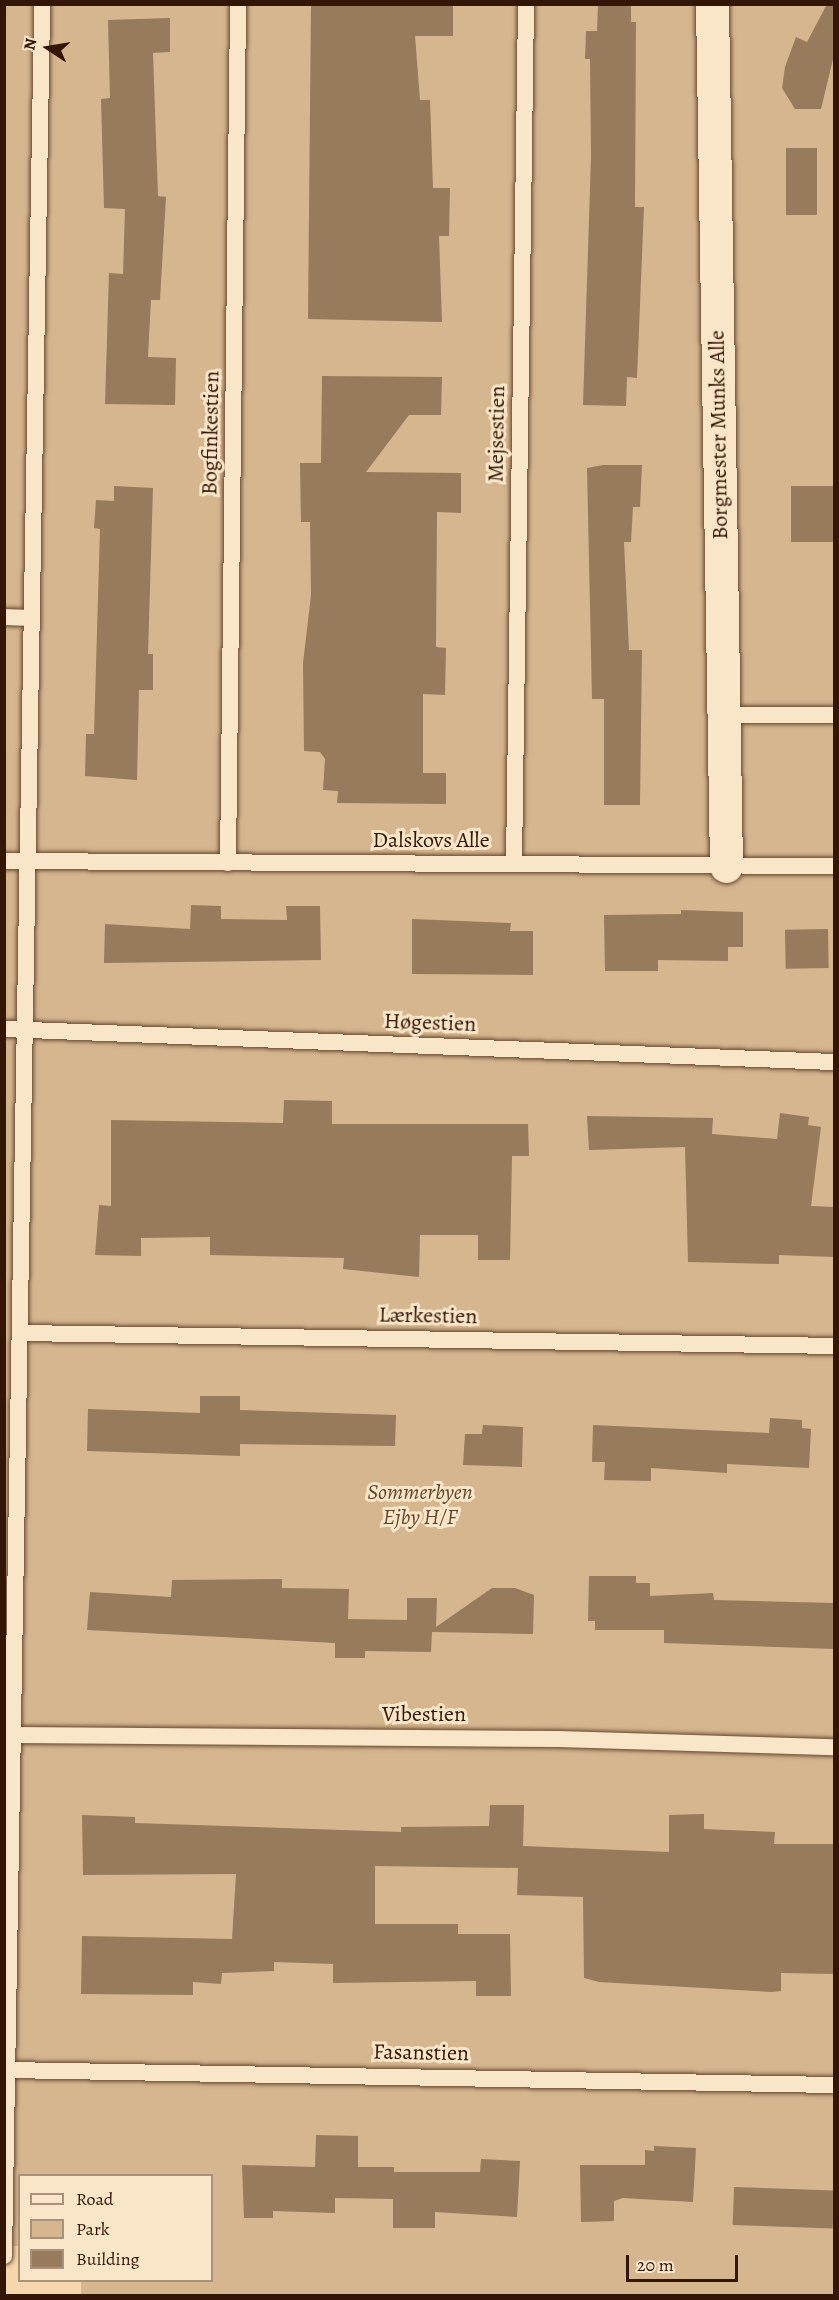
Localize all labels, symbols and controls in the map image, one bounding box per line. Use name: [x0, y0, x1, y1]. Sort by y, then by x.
north arrow: [18, 18, 78, 78]
text: N: [18, 36, 42, 52]
street label: Borgmester Munks Alle: [704, 330, 734, 540]
street label: Bogfinkestien: [197, 371, 225, 495]
street label: Mejsestien: [483, 386, 511, 482]
street label: Dalskovs Alle: [372, 828, 490, 854]
street label: Høgestien: [383, 1008, 477, 1038]
street label: Lærkestien: [379, 1302, 477, 1330]
park label: Sommerbyen Ejby H/F: [367, 1479, 473, 1530]
street label: Vibestien: [382, 1702, 466, 1728]
street label: Fasanstien: [373, 2039, 469, 2067]
legend: [18, 2174, 213, 2282]
text: Road: [76, 2187, 113, 2211]
text: Park: [76, 2217, 110, 2241]
scale bar: [629, 2243, 742, 2281]
text: Building: [76, 2247, 140, 2271]
text: 20 m: [637, 2253, 674, 2277]

